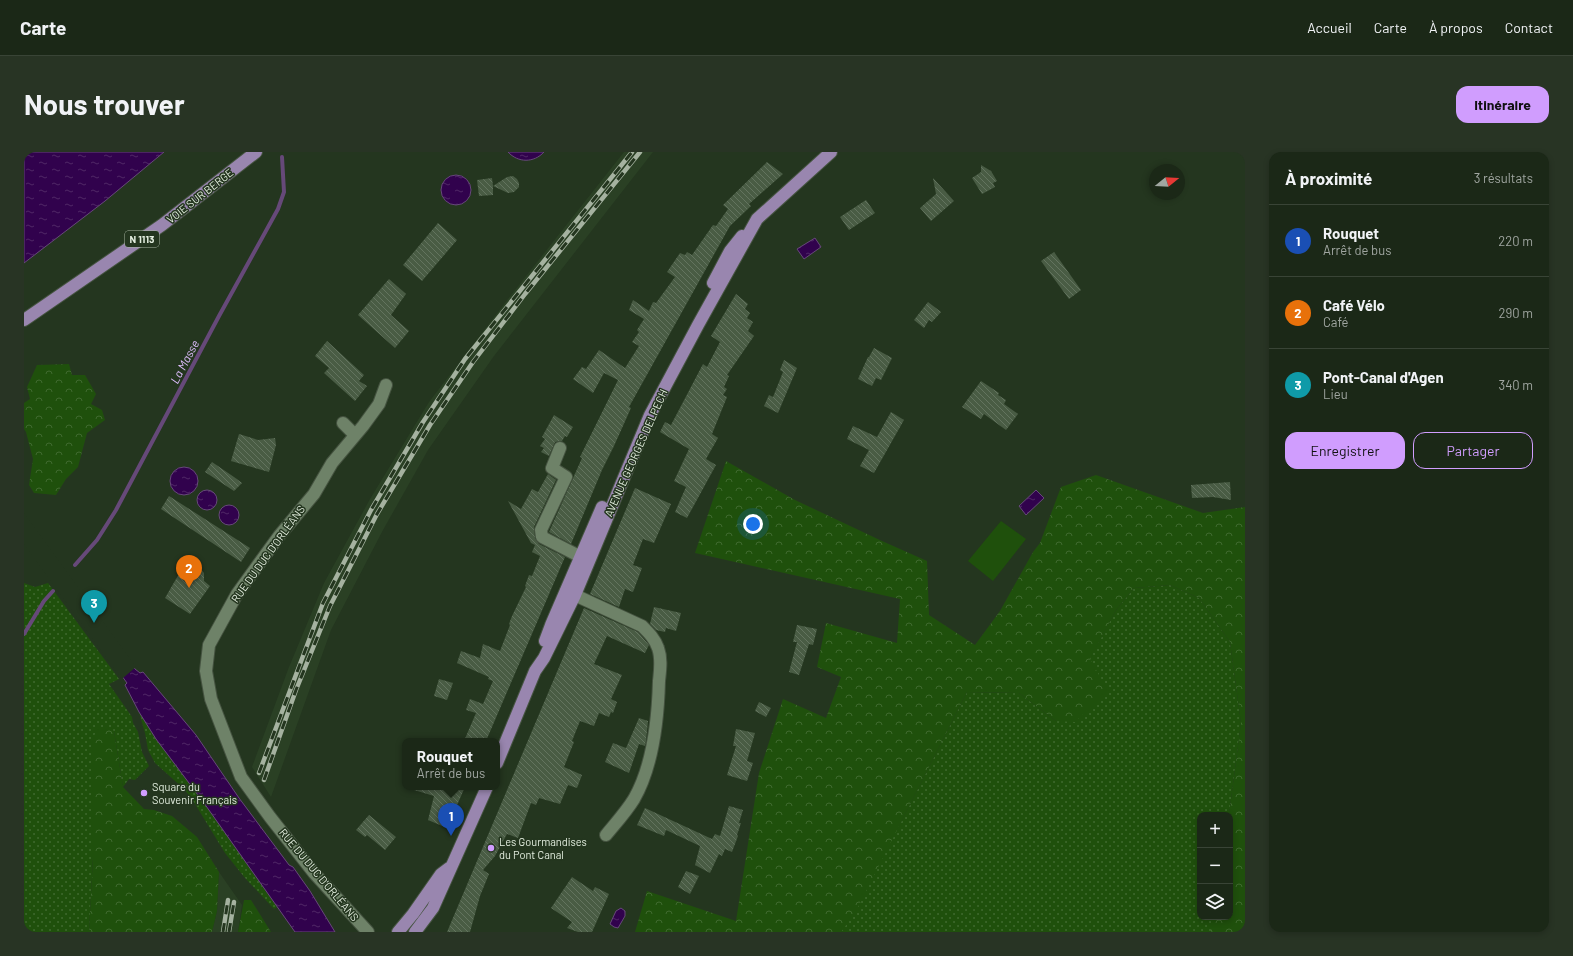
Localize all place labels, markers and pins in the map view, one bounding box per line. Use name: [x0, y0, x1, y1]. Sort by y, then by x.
pin: 2: [176, 555, 202, 588]
pin: 3: [81, 590, 107, 623]
place label: Square du Souvenir Français: [152, 780, 237, 806]
marker: Square du Souvenir Français: [139, 788, 149, 798]
pin: 1: [438, 803, 464, 836]
place label: Les Gourmandises du Pont Canal: [499, 835, 587, 861]
marker: Les Gourmandises du Pont Canal: [486, 843, 496, 853]

